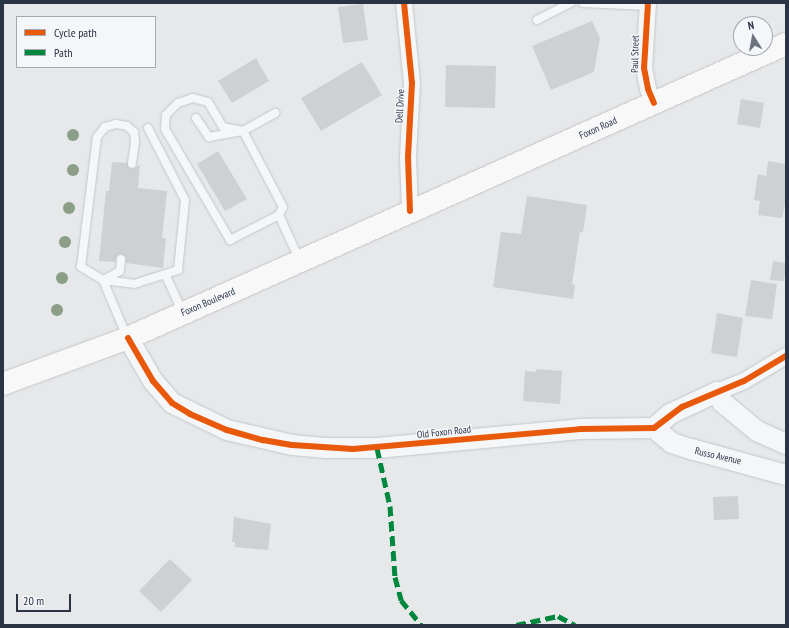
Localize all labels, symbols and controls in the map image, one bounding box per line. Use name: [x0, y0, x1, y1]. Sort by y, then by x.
legend: [16, 16, 156, 68]
north arrow: [733, 16, 773, 56]
text: N: [747, 18, 755, 33]
text: Cycle path: [54, 25, 97, 40]
street label: Paul Street: [629, 35, 641, 73]
text: Path: [54, 45, 72, 60]
street label: Dell Drive: [393, 89, 407, 123]
street label: Foxon Road: [577, 114, 619, 142]
street label: Foxon Boulevard: [179, 285, 237, 319]
street label: Old Foxon Road: [416, 423, 472, 441]
street label: Russo Avenue: [693, 445, 743, 467]
scale bar: [18, 586, 73, 612]
text: 20 m: [23, 593, 44, 608]

